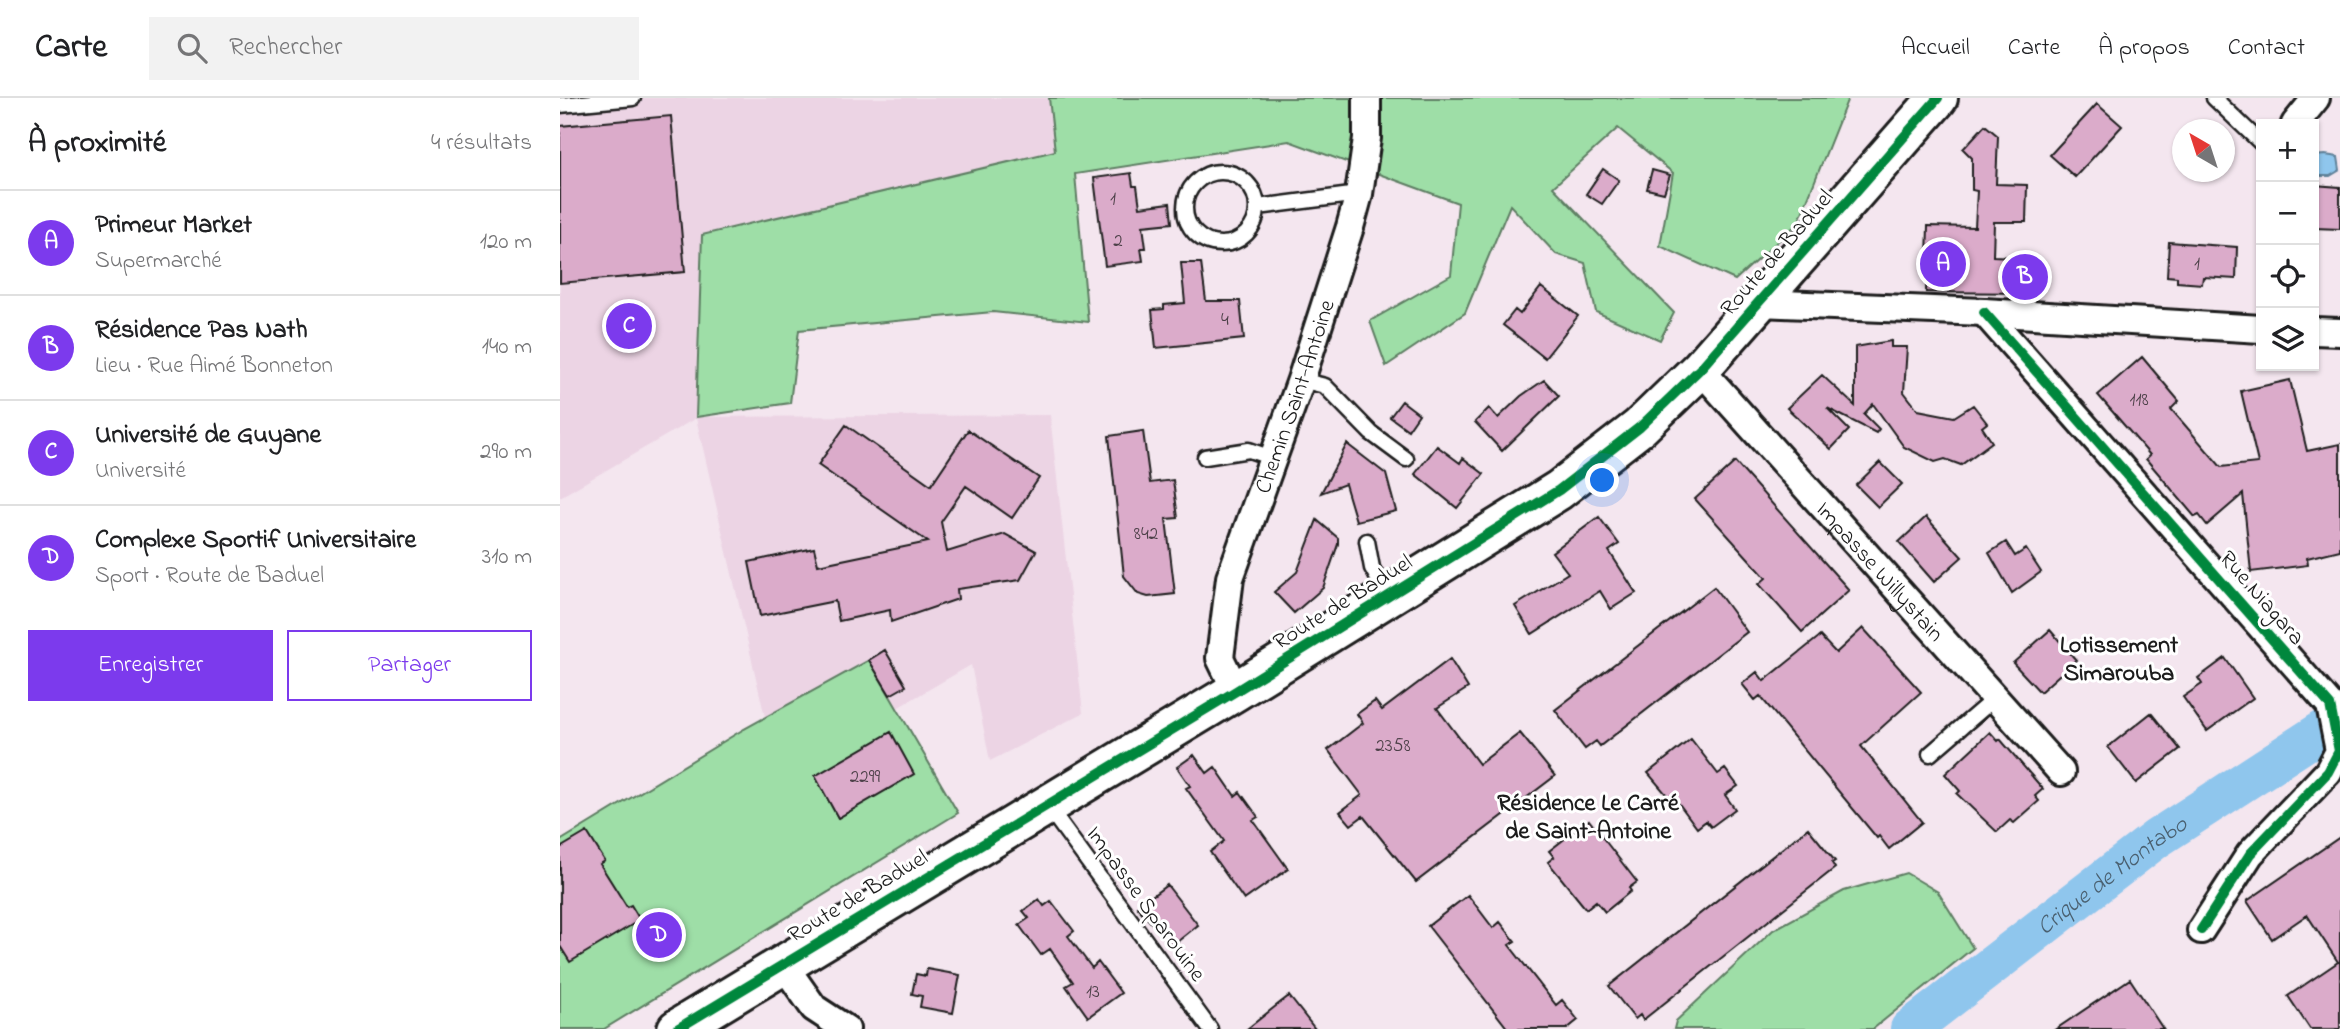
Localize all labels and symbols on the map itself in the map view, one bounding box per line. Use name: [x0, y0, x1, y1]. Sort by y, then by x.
north arrow: [2172, 119, 2235, 182]
street label: Route de Baduel: [1713, 183, 1842, 324]
house number: 1: [1110, 186, 1116, 213]
house number: 2: [1113, 228, 1123, 255]
pin: A: [1920, 238, 1966, 290]
pin: B: [2002, 251, 2048, 303]
house number: 1: [2194, 251, 2200, 278]
street label: Chemin Saint-Antoine: [1248, 295, 1345, 499]
pin: C: [606, 300, 652, 352]
house number: 4: [1221, 307, 1229, 334]
house number: 118: [2129, 387, 2149, 414]
your location: [1585, 463, 1619, 497]
street label: Impasse Willystain: [1807, 495, 1951, 650]
house number: 842: [1134, 521, 1158, 548]
street label: Rue Niagara: [2210, 544, 2312, 654]
street label: Route de Baduel: [1267, 547, 1419, 659]
district label: Lotissement Simarouba: [2060, 629, 2179, 692]
house number: 2358: [1375, 733, 1411, 760]
house number: 2299: [850, 764, 880, 791]
district label: Résidence Le Carré de Saint-Antoine: [1497, 787, 1680, 850]
water label: Crique de Montabo: [2030, 807, 2196, 945]
street label: Impasse Sparouine: [1077, 820, 1213, 990]
street label: Route de Baduel: [782, 842, 935, 952]
pin: D: [636, 909, 682, 961]
house number: 13: [1086, 979, 1100, 1006]

